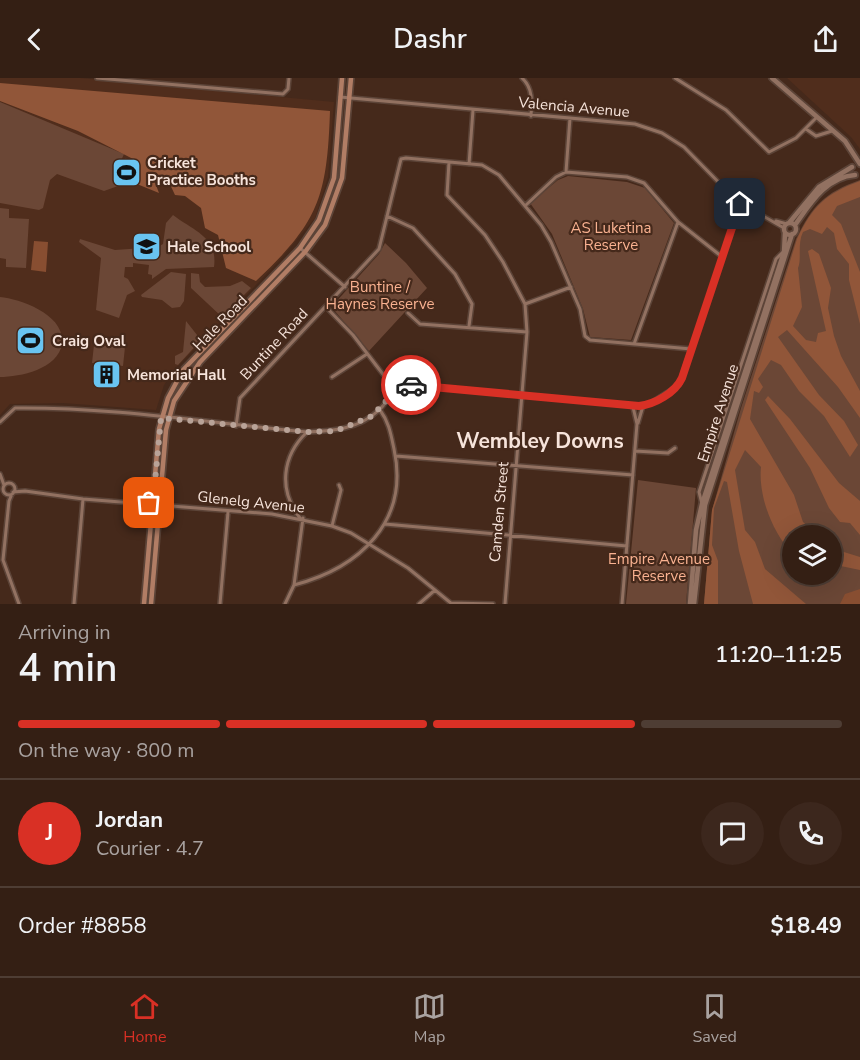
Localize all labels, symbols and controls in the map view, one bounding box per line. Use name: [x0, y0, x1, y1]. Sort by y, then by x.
text: Dashr: [393, 21, 467, 58]
icon: back: [18, 23, 51, 56]
icon: share: [809, 23, 842, 56]
street label: Valencia Avenue: [517, 92, 630, 122]
place label: Cricket Practice Booths: [147, 153, 256, 190]
sports icon: Cricket Practice Booths: [110, 156, 142, 188]
pin: [714, 178, 765, 229]
icon: home: [723, 187, 756, 220]
park label: AS Luketina Reserve: [571, 218, 651, 255]
school or university icon: Hale School: [130, 231, 162, 263]
place label: Hale School: [167, 237, 251, 257]
park label: Buntine / Haynes Reserve: [325, 277, 435, 314]
street label: Hale Road: [188, 291, 252, 355]
street label: Buntine Road: [236, 304, 312, 384]
sports icon: Craig Oval: [15, 325, 47, 357]
place label: Craig Oval: [52, 331, 126, 351]
courier: [381, 355, 441, 415]
building icon: Memorial Hall: [90, 359, 122, 391]
street label: Empire Avenue: [693, 361, 743, 465]
place label: Memorial Hall: [127, 365, 226, 385]
icon: car: [395, 369, 428, 402]
district label: Wembley Downs: [456, 427, 624, 455]
street label: Camden Street: [485, 460, 513, 563]
pin: [123, 477, 174, 528]
icon: bag: [132, 486, 165, 519]
street label: Glenelg Avenue: [196, 486, 306, 518]
map controls: [782, 525, 842, 585]
button: layers: [782, 525, 842, 585]
park label: Empire Avenue Reserve: [608, 549, 710, 586]
text: Arriving in: [18, 619, 111, 646]
text: 11:20–11:25: [715, 640, 842, 670]
text: 4 min: [18, 642, 117, 695]
text: On the way · 800 m: [18, 737, 194, 764]
button: chat: [701, 802, 764, 865]
button: phone: [779, 802, 842, 865]
text: Jordan: [96, 805, 163, 835]
text: J: [46, 818, 53, 848]
text: Courier · 4.7: [96, 835, 204, 862]
text: Order #8858: [18, 911, 147, 941]
text: $18.49: [771, 911, 842, 941]
tab: Home: [123, 990, 167, 1048]
tab: Map: [413, 990, 446, 1048]
tab: Saved: [693, 990, 737, 1048]

